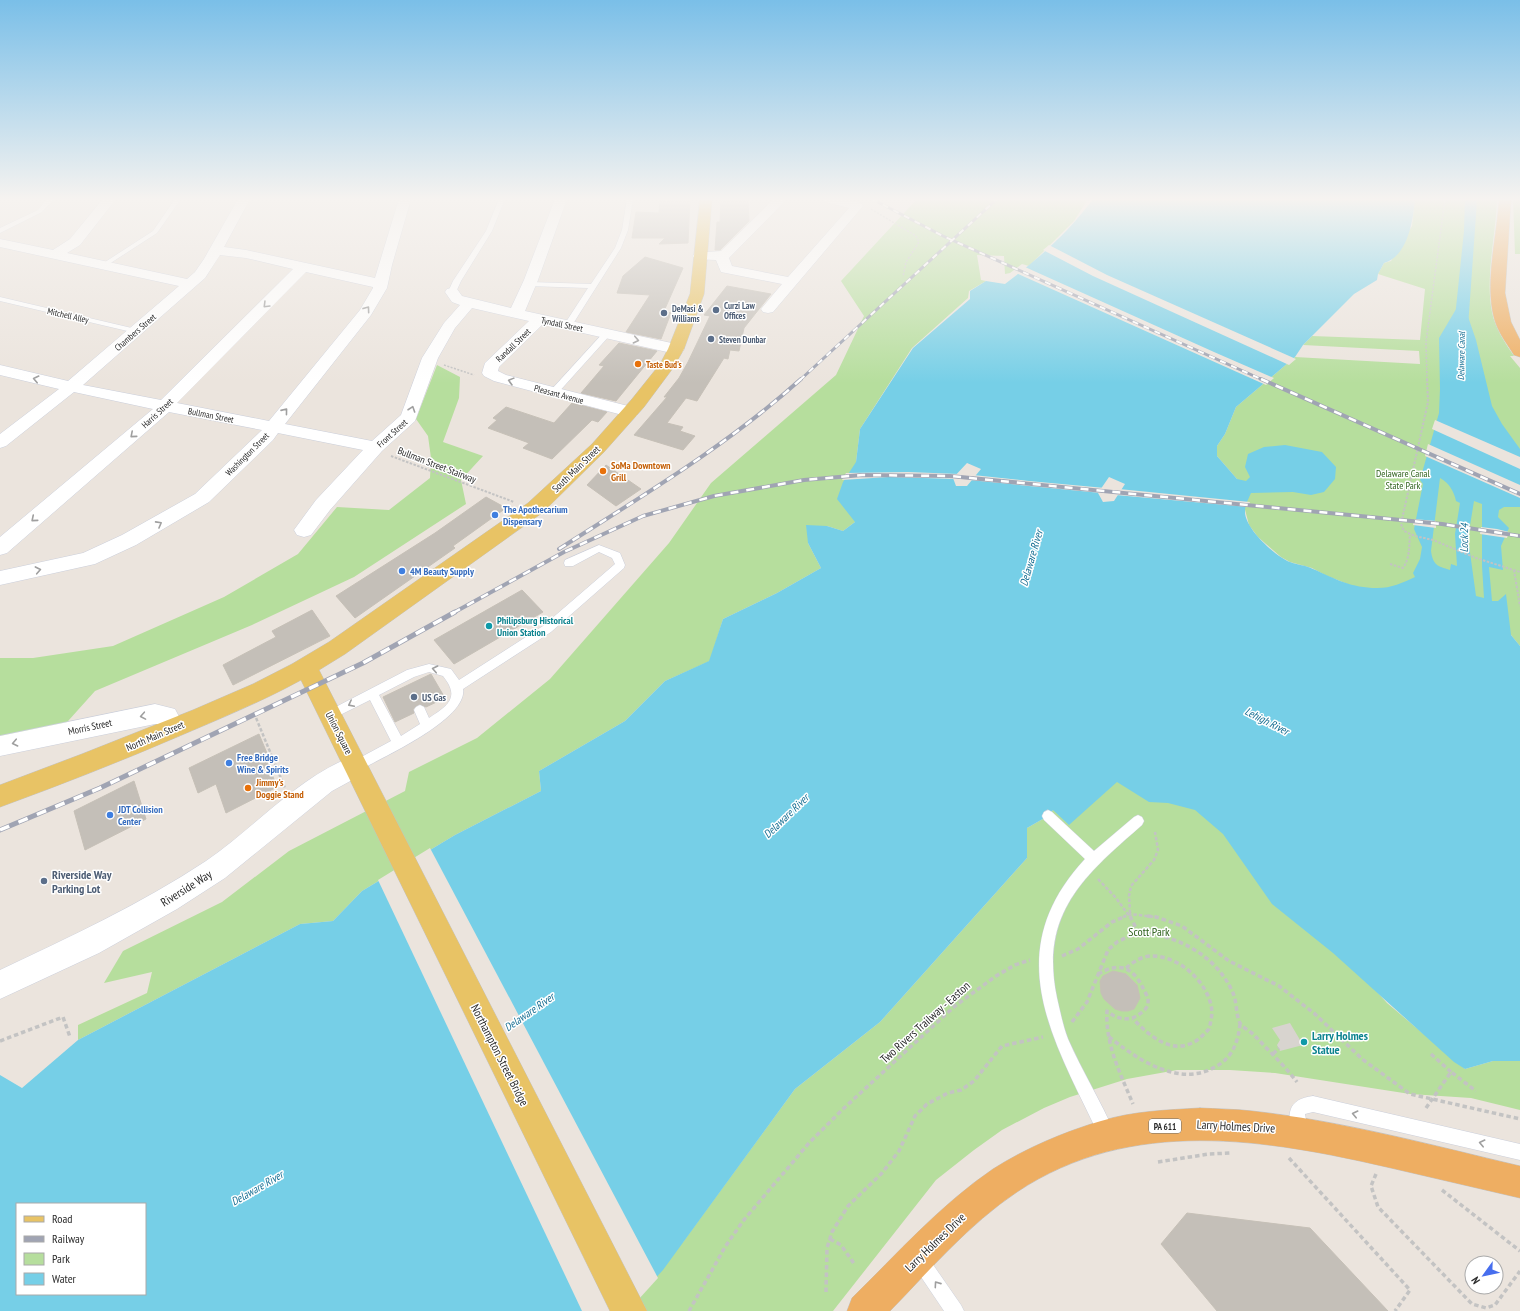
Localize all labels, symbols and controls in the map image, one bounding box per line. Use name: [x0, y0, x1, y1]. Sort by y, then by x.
one-way arrow: [263, 300, 271, 308]
place label: Curzi Law Offices: [724, 300, 756, 321]
place label: DeMasi & Williams: [671, 303, 703, 324]
street label: Mitchell Alley: [46, 305, 90, 325]
marker: Curzi Law Offices: [711, 305, 721, 315]
one-way arrow: [362, 307, 369, 314]
marker: DeMasi & Williams: [659, 308, 669, 318]
street label: Chambers Street: [112, 311, 158, 353]
street label: Tyndall Street: [540, 314, 585, 334]
street label: Randall Street: [493, 325, 533, 364]
water label: Delaware Canal: [1455, 331, 1467, 380]
marker: Steven Dunbar: [706, 334, 716, 344]
place label: Steven Dunbar: [719, 334, 766, 345]
one-way arrow: [633, 336, 640, 344]
marker: Taste Bud's: [633, 359, 643, 369]
place label: Taste Bud's: [646, 359, 682, 370]
one-way arrow: [32, 375, 39, 383]
one-way arrow: [508, 377, 515, 386]
street label: Pleasant Avenue: [533, 382, 585, 406]
street label: Harris Street: [139, 395, 175, 430]
street label: Bullman Street: [187, 405, 235, 425]
one-way arrow: [407, 405, 416, 412]
one-way arrow: [281, 408, 288, 415]
street label: Front Street: [375, 416, 410, 449]
street label: Washington Street: [223, 430, 271, 478]
one-way arrow: [130, 431, 138, 438]
street label: South Main Street: [549, 443, 603, 495]
street label: Bullman Street Stairway: [396, 444, 478, 486]
place label: SoMa Downtown Grill: [611, 459, 671, 484]
marker: SoMa Downtown Grill: [598, 466, 608, 476]
park label: Delaware Canal State Park: [1376, 467, 1431, 492]
place label: The Apothecarium Dispensary: [503, 503, 568, 528]
marker: The Apothecarium Dispensary: [490, 510, 500, 520]
one-way arrow: [31, 515, 38, 522]
one-way arrow: [154, 521, 162, 529]
water label: Lock 24: [1457, 522, 1471, 553]
water label: Delaware River: [1016, 527, 1046, 588]
place label: 4M Beauty Supply: [410, 565, 475, 578]
marker: 4M Beauty Supply: [397, 566, 407, 576]
one-way arrow: [35, 567, 41, 575]
place label: Philipsburg Historical Union Station: [497, 614, 574, 639]
marker: Philipsburg Historical Union Station: [484, 621, 494, 631]
one-way arrow: [432, 666, 439, 674]
place label: US Gas: [422, 691, 447, 704]
marker: US Gas: [409, 692, 419, 702]
one-way arrow: [348, 699, 356, 706]
water label: Lehigh River: [1243, 704, 1293, 739]
street label: Union Square: [323, 709, 355, 757]
one-way arrow: [139, 711, 146, 720]
street label: Morris Street: [67, 716, 113, 738]
street label: North Main Street: [124, 718, 186, 754]
one-way arrow: [12, 738, 19, 746]
place label: Free Bridge Wine & Spirits: [236, 751, 289, 776]
marker: Free Bridge Wine & Spirits: [224, 758, 234, 768]
place label: Jimmy's Doggie Stand: [255, 776, 304, 801]
marker: Jimmy's Doggie Stand: [243, 783, 253, 793]
water label: Delaware River: [760, 790, 813, 841]
place label: JDT Collision Center: [117, 803, 163, 828]
marker: JDT Collision Center: [105, 810, 115, 820]
street label: Riverside Way: [158, 866, 215, 910]
place label: Riverside Way Parking Lot: [52, 867, 112, 896]
marker: Riverside Way Parking Lot: [39, 876, 49, 886]
park label: Scott Park: [1128, 924, 1170, 939]
street label: Two Rivers Trailway - Easton: [877, 978, 973, 1066]
water label: Delaware River: [501, 989, 558, 1034]
street label: Northampton Street Bridge: [468, 1002, 532, 1108]
place label: Larry Holmes Statue: [1312, 1028, 1368, 1057]
marker: Larry Holmes Statue: [1299, 1037, 1309, 1047]
one-way arrow: [1352, 1110, 1359, 1118]
street label: Larry Holmes Drive: [1196, 1116, 1276, 1136]
road number: PA 611: [1149, 1119, 1181, 1133]
one-way arrow: [1479, 1139, 1486, 1148]
water label: Delaware River: [229, 1167, 287, 1208]
legend: [16, 1203, 146, 1295]
street label: Larry Holmes Drive: [902, 1209, 968, 1275]
text: Road: [52, 1211, 72, 1226]
text: Railway: [52, 1231, 85, 1246]
text: Park: [52, 1251, 70, 1266]
north arrow: [1464, 1255, 1504, 1295]
text: Water: [52, 1271, 77, 1286]
text: N: [1468, 1274, 1483, 1287]
one-way arrow: [935, 1282, 942, 1289]

